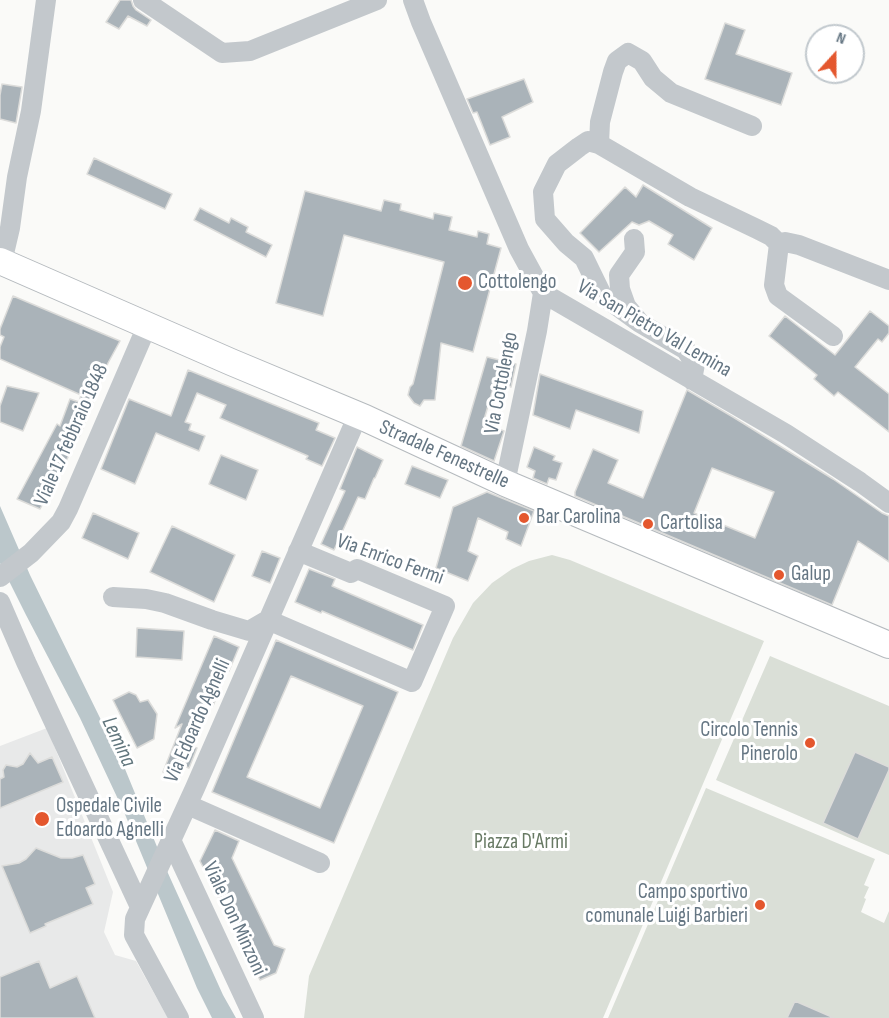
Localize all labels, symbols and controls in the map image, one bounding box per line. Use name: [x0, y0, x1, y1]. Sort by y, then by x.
north arrow: [805, 24, 865, 84]
text: N: [834, 28, 848, 49]
place label: Cottolengo: [478, 270, 556, 296]
marker: Cottolengo: [456, 274, 474, 292]
street label: Via San Pietro Val Lemina: [572, 275, 736, 383]
street label: Via Cottolengo: [480, 330, 524, 436]
street label: Viale 17 febbraio 1848: [29, 360, 115, 510]
street label: Stradale Fenestrelle: [375, 415, 513, 495]
place label: Bar Carolina: [536, 505, 621, 531]
marker: Bar Carolina: [517, 511, 531, 525]
place label: Cartolisa: [660, 511, 723, 537]
marker: Cartolisa: [641, 517, 655, 531]
street label: Via Enrico Fermi: [333, 529, 447, 591]
place label: Galup: [791, 562, 831, 588]
marker: Galup: [772, 568, 786, 582]
street label: Via Edoardo Agnelli: [160, 655, 236, 787]
water label: Lemina: [95, 713, 141, 771]
place label: Circolo Tennis Pinerolo: [700, 718, 798, 768]
marker: Circolo Tennis Pinerolo: [803, 736, 817, 750]
place label: Ospedale Civile Edoardo Agnelli: [56, 794, 164, 844]
marker: Ospedale Civile Edoardo Agnelli: [33, 810, 51, 828]
park label: Piazza D'Armi: [474, 830, 568, 856]
street label: Viale Don Minzoni: [197, 858, 271, 980]
place label: Campo sportivo comunale Luigi Barbieri: [585, 880, 748, 930]
marker: Campo sportivo comunale Luigi Barbieri: [753, 898, 767, 912]

